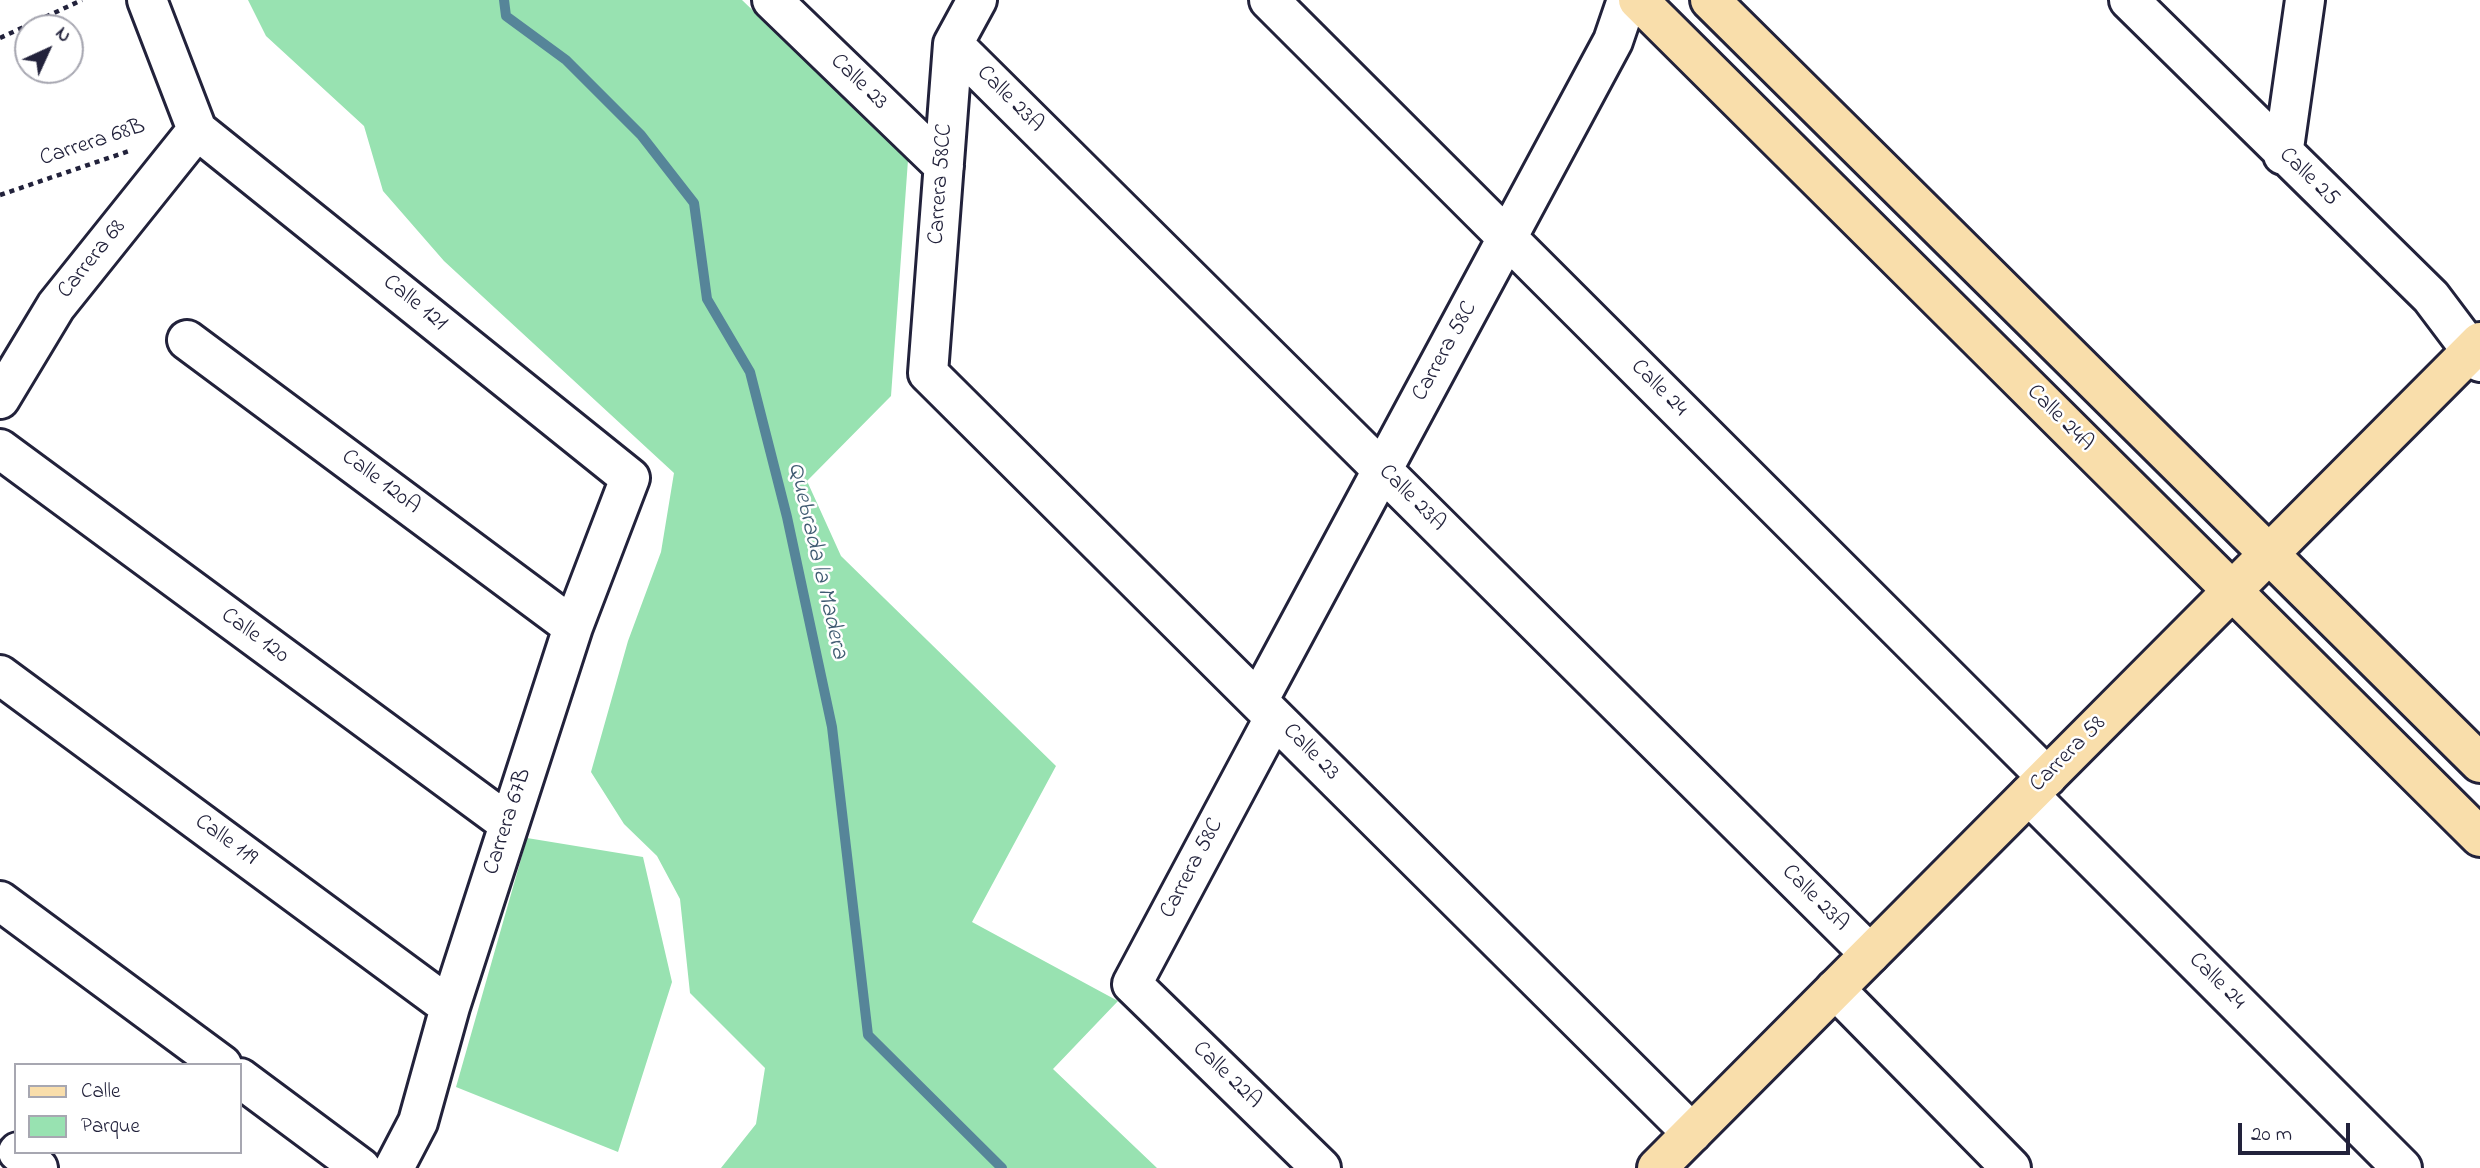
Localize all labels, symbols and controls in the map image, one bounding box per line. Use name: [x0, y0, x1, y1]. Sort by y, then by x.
north arrow: [14, 14, 84, 84]
text: N: [49, 21, 77, 49]
street label: Calle 23: [823, 49, 893, 117]
street label: Calle 23A: [970, 61, 1048, 139]
street label: Carrera 68B: [37, 114, 149, 174]
street label: Carrera 58CC: [924, 123, 960, 245]
street label: Calle 25: [2272, 143, 2344, 213]
street label: Carrera 68: [53, 215, 133, 305]
street label: Calle 121: [376, 270, 452, 338]
street label: Carrera 58C: [1407, 298, 1485, 406]
street label: Calle 24: [1624, 355, 1692, 423]
street label: Calle 24A: [2020, 380, 2098, 458]
street label: Calle 120A: [335, 444, 425, 522]
water label: Quebrada la Madera: [779, 460, 853, 662]
street label: Calle 23A: [1372, 460, 1450, 538]
street label: Calle 120: [215, 603, 293, 671]
street label: Carrera 58: [2025, 711, 2113, 799]
street label: Calle 23: [1276, 719, 1344, 787]
street label: Carrera 67B: [479, 765, 539, 879]
street label: Calle 119: [188, 809, 262, 873]
street label: Carrera 58C: [1155, 814, 1231, 924]
street label: Calle 23A: [1775, 860, 1853, 938]
street label: Calle 24: [2182, 948, 2250, 1016]
street label: Calle 22A: [1186, 1036, 1266, 1116]
legend: [14, 1063, 242, 1154]
text: Calle: [81, 1077, 120, 1107]
scale bar: [2242, 1108, 2354, 1152]
text: Parque: [81, 1112, 140, 1142]
text: 20 m: [2251, 1120, 2292, 1150]

